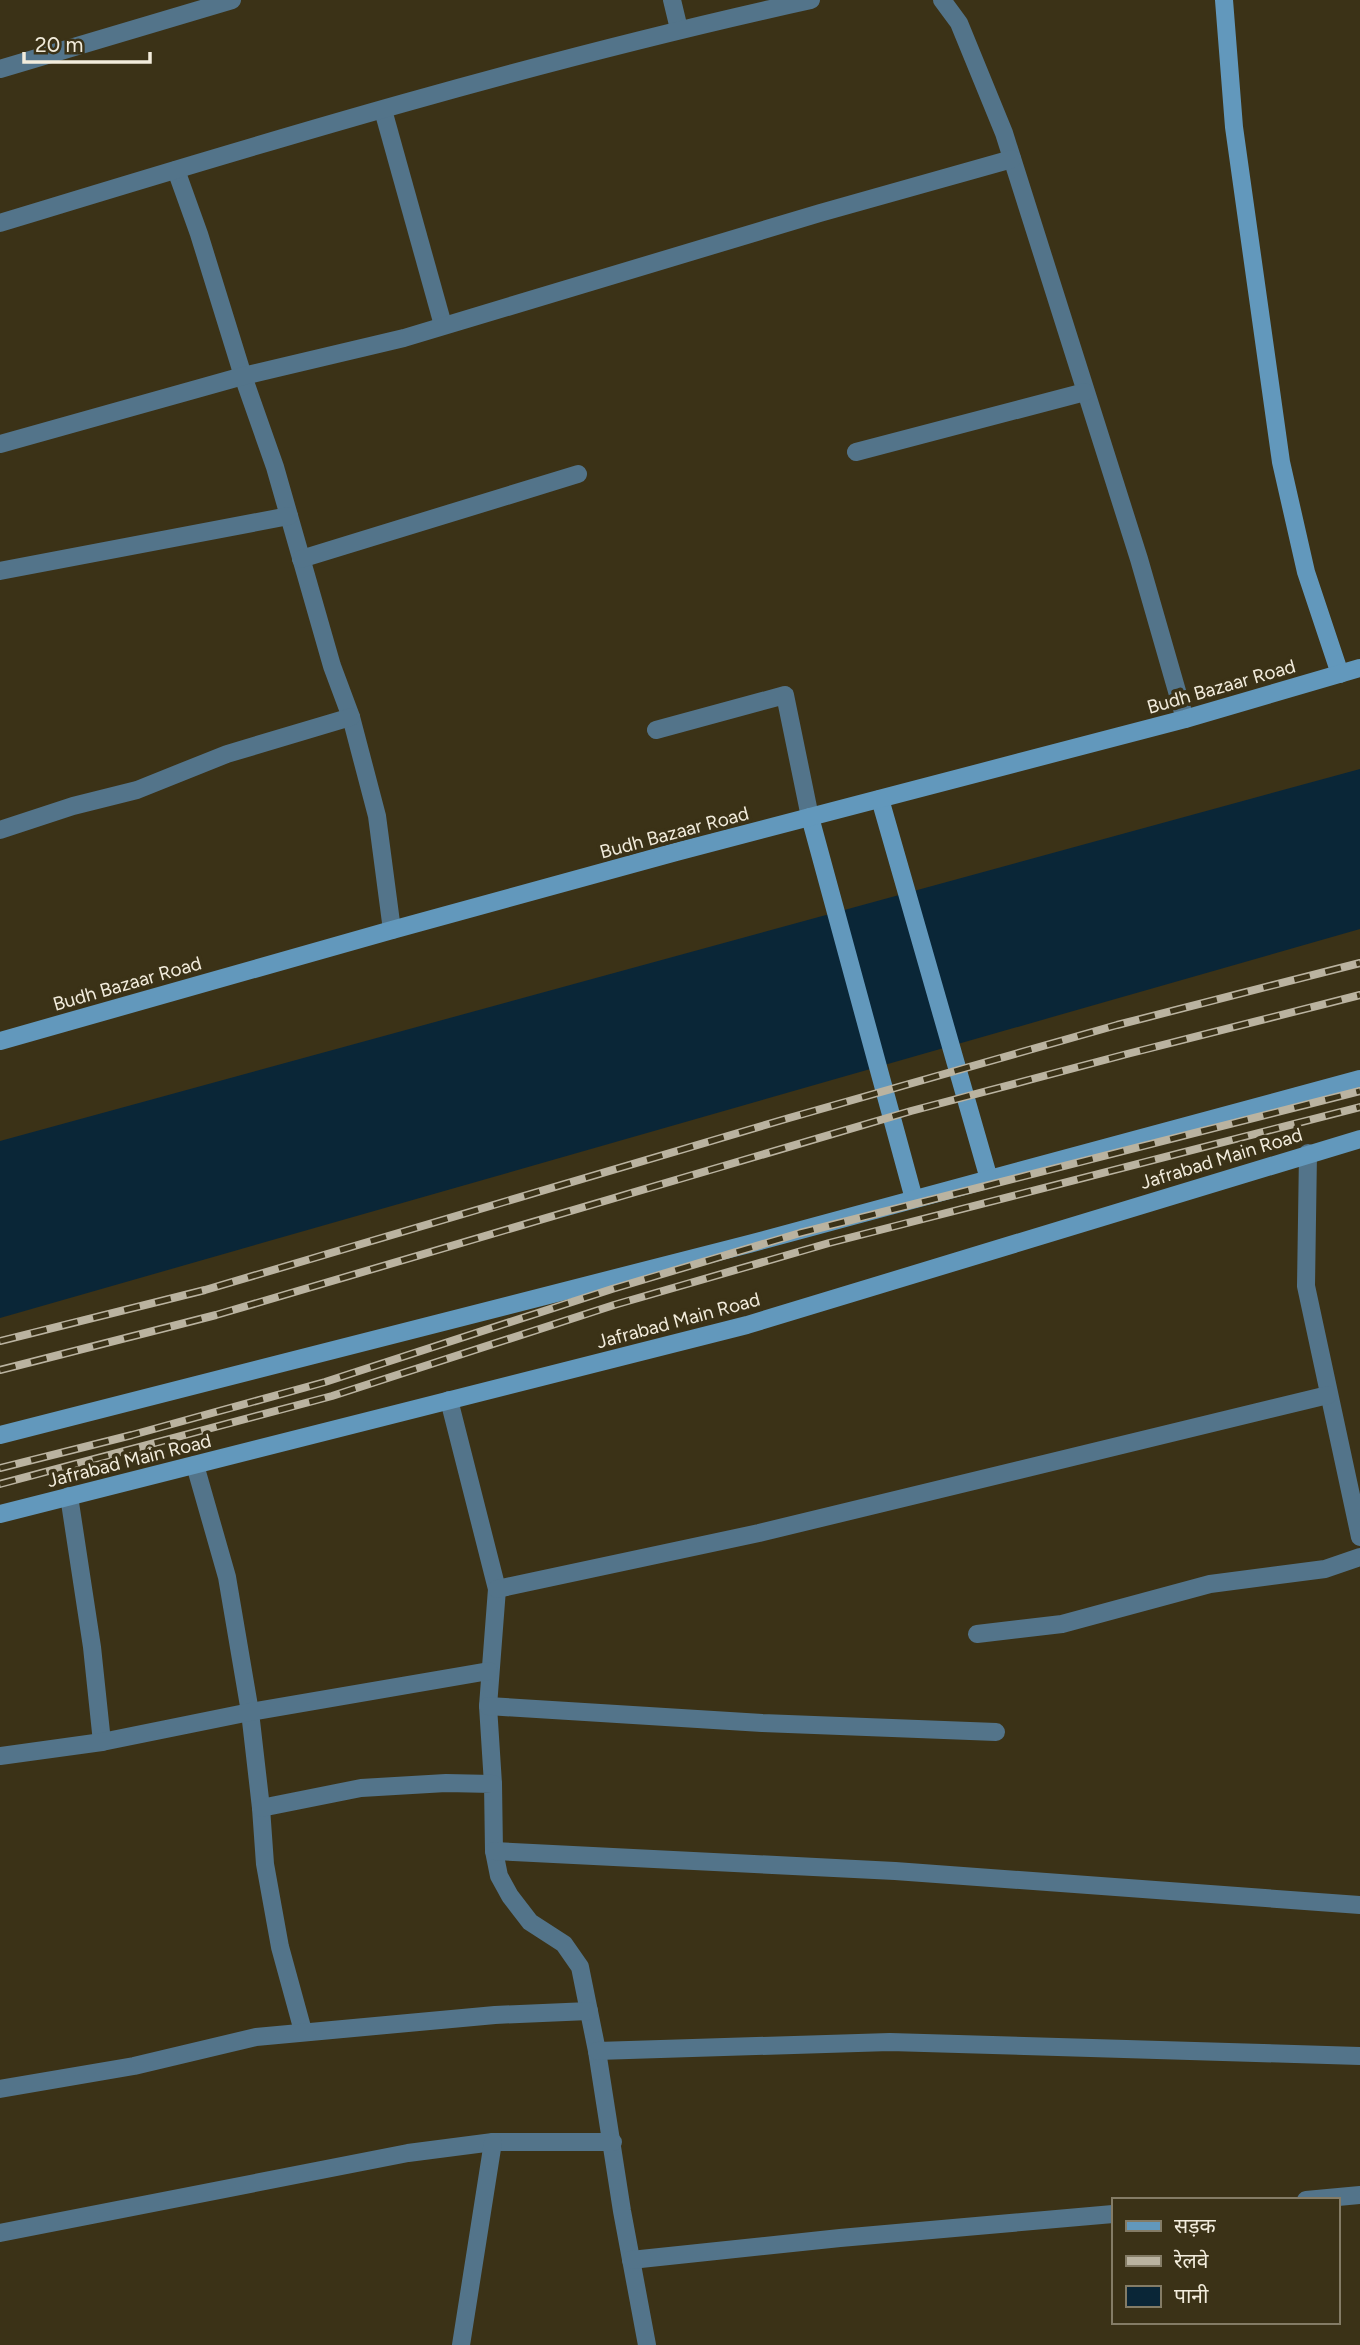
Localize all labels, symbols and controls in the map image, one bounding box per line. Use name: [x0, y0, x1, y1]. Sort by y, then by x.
scale bar: [24, 21, 150, 65]
text: 20 m: [35, 32, 83, 57]
street label: Budh Bazaar Road: [1144, 654, 1298, 719]
street label: Budh Bazaar Road: [597, 802, 751, 863]
street label: Budh Bazaar Road: [50, 951, 204, 1016]
street label: Jafrabad Main Road: [1137, 1123, 1305, 1194]
street label: Jafrabad Main Road: [594, 1288, 762, 1353]
street label: Jafrabad Main Road: [45, 1429, 214, 1492]
legend: [1112, 2198, 1339, 2324]
text: सड़क: [1174, 2213, 1216, 2238]
text: रेलवे: [1173, 2248, 1209, 2273]
text: पानी: [1174, 2283, 1209, 2308]

